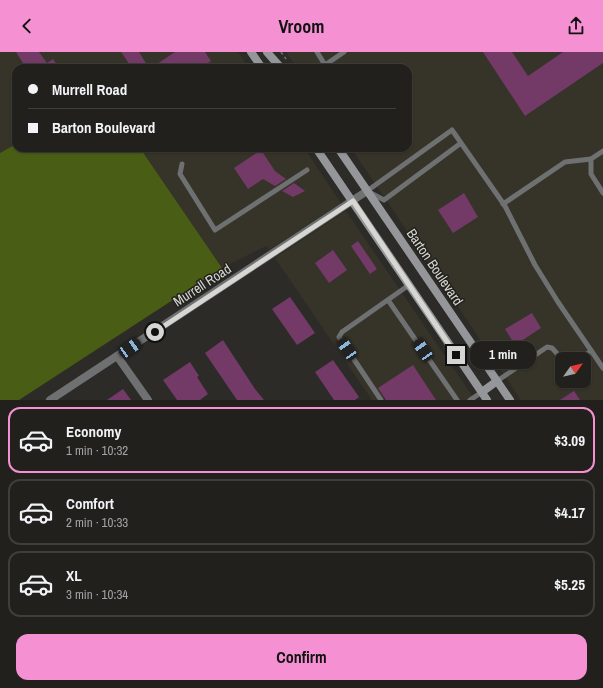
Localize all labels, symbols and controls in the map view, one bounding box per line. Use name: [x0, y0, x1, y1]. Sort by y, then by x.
text: Vroom: [279, 14, 324, 39]
icon: back: [16, 15, 38, 37]
icon: share: [565, 15, 587, 37]
text: Murrell Road: [52, 79, 127, 100]
text: Barton Boulevard: [52, 117, 155, 138]
street label: Barton Boulevard: [403, 225, 467, 309]
street label: Murrell Road: [170, 260, 234, 310]
route start: [146, 323, 164, 341]
car: [117, 336, 143, 360]
car: [335, 336, 359, 362]
car: [411, 337, 435, 363]
callout: 1 min: [470, 341, 536, 369]
route end: [447, 346, 465, 364]
text: 1 min: [489, 346, 517, 363]
north arrow: [555, 352, 591, 388]
map controls: [555, 352, 591, 388]
text: Economy: [66, 421, 121, 442]
icon: car: [18, 422, 54, 458]
text: $3.09: [554, 430, 585, 451]
text: 1 min · 10:32: [66, 442, 128, 459]
text: Comfort: [66, 493, 114, 514]
icon: car: [18, 494, 54, 530]
text: $4.17: [554, 502, 585, 523]
text: 2 min · 10:33: [66, 514, 128, 531]
text: XL: [66, 565, 82, 586]
icon: car: [18, 566, 54, 602]
text: $5.25: [554, 574, 585, 595]
text: 3 min · 10:34: [66, 586, 128, 603]
button: Confirm: [16, 634, 587, 680]

